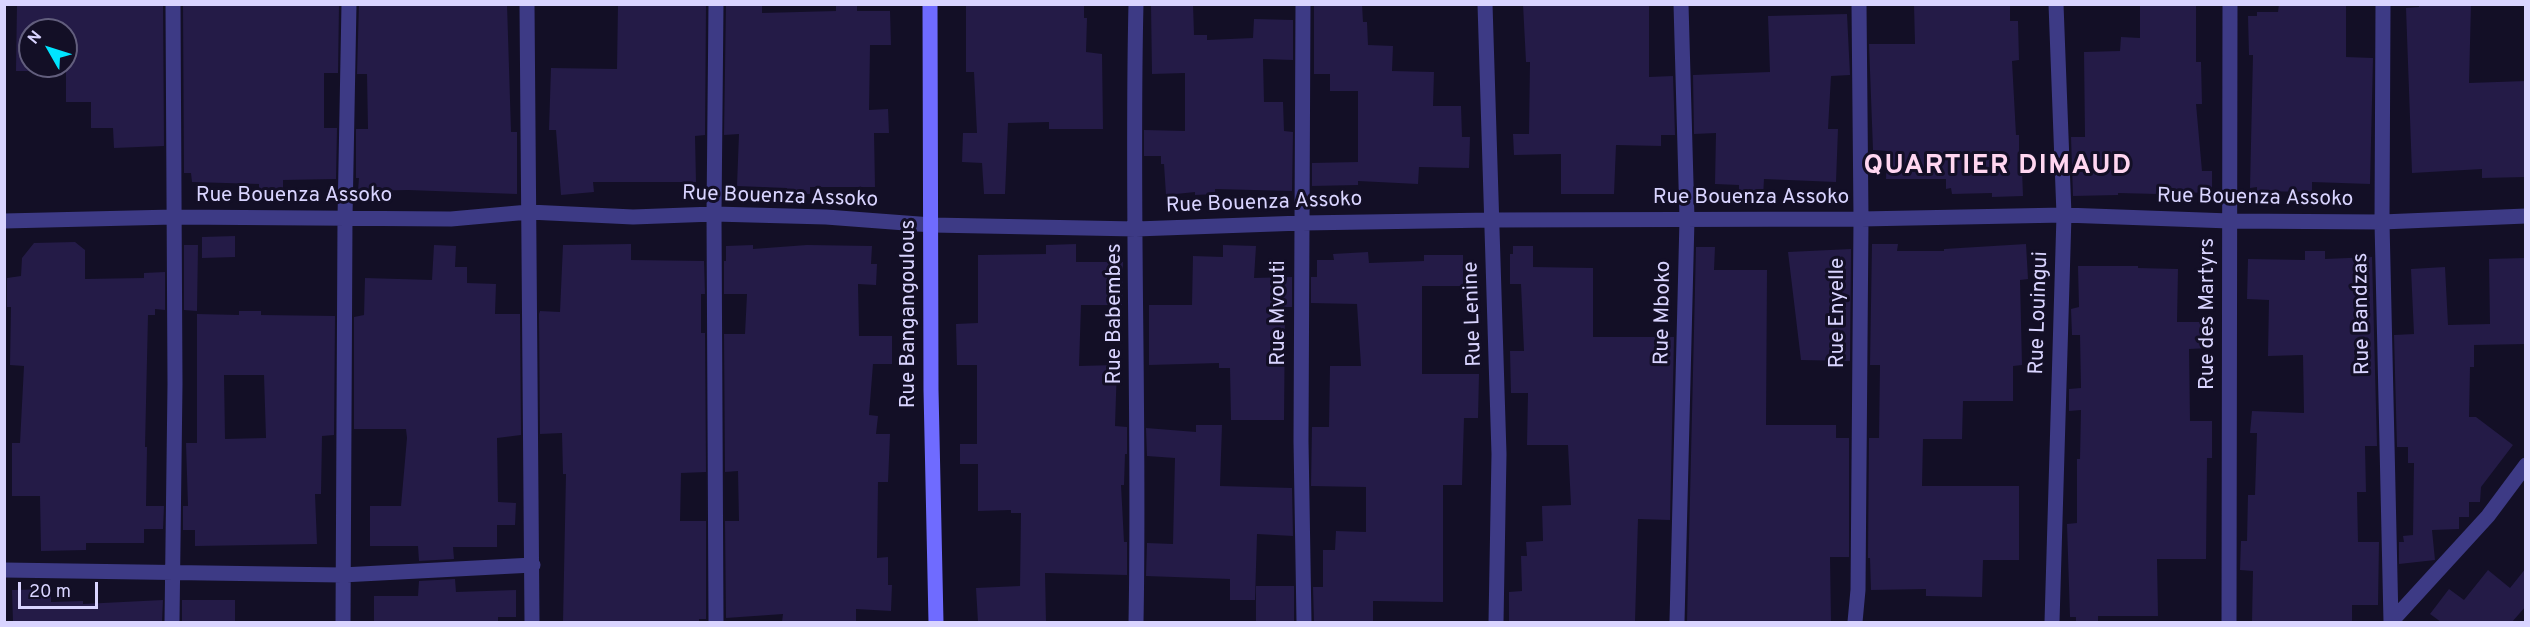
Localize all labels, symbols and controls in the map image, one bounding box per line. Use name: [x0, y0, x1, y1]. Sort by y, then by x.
north arrow: [18, 18, 78, 78]
text: N: [24, 27, 47, 49]
district label: QUARTIER DIMAUD: [1863, 152, 2133, 184]
street label: Rue Bouenza Assoko: [681, 182, 879, 214]
street label: Rue Bouenza Assoko: [196, 184, 392, 210]
street label: Rue Bouenza Assoko: [2157, 185, 2353, 213]
street label: Rue Bouenza Assoko: [1653, 186, 1849, 212]
street label: Rue Bouenza Assoko: [1165, 188, 1363, 220]
street label: Rue Bangangoulous: [897, 220, 923, 408]
street label: Rue des Martyrs: [2196, 238, 2222, 390]
street label: Rue Babembes: [1103, 243, 1129, 385]
street label: Rue Louingui: [2025, 251, 2055, 375]
street label: Rue Bandzas: [2349, 253, 2377, 375]
street label: Rue Enyelle: [1826, 258, 1852, 368]
street label: Rue Mvouti: [1267, 260, 1293, 366]
street label: Rue Mboko: [1650, 260, 1678, 366]
street label: Rue Lenine: [1460, 261, 1488, 367]
scale bar: [21, 570, 100, 608]
text: 20 m: [29, 581, 71, 604]

